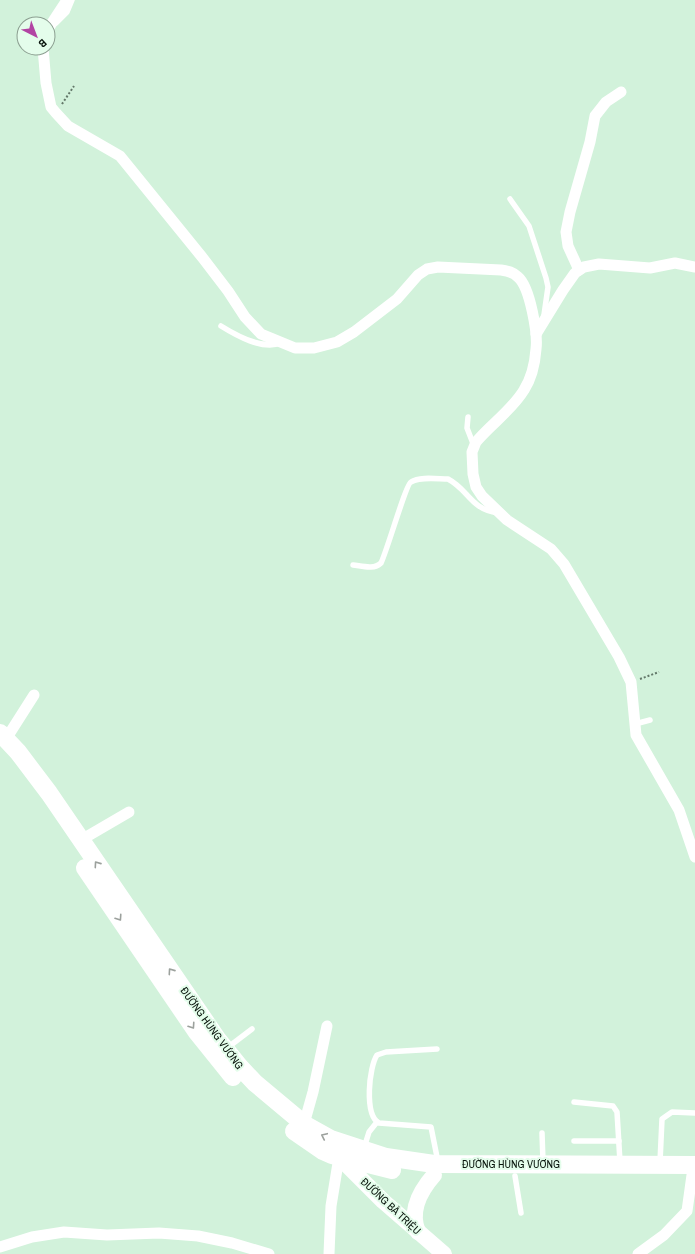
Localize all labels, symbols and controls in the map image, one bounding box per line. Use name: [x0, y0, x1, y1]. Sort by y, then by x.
north arrow: [16, 16, 56, 56]
text: B: [35, 36, 50, 51]
one-way arrow: [95, 861, 102, 868]
one-way arrow: [114, 914, 122, 921]
one-way arrow: [169, 968, 176, 975]
street label: ĐƯỜNG HÙNG VƯƠNG: [177, 984, 247, 1072]
one-way arrow: [187, 1021, 194, 1028]
one-way arrow: [321, 1133, 329, 1141]
street label: ĐƯỜNG HÙNG VƯƠNG: [462, 1157, 560, 1171]
street label: ĐƯỜNG BÀ TRIỆU: [358, 1175, 424, 1237]

